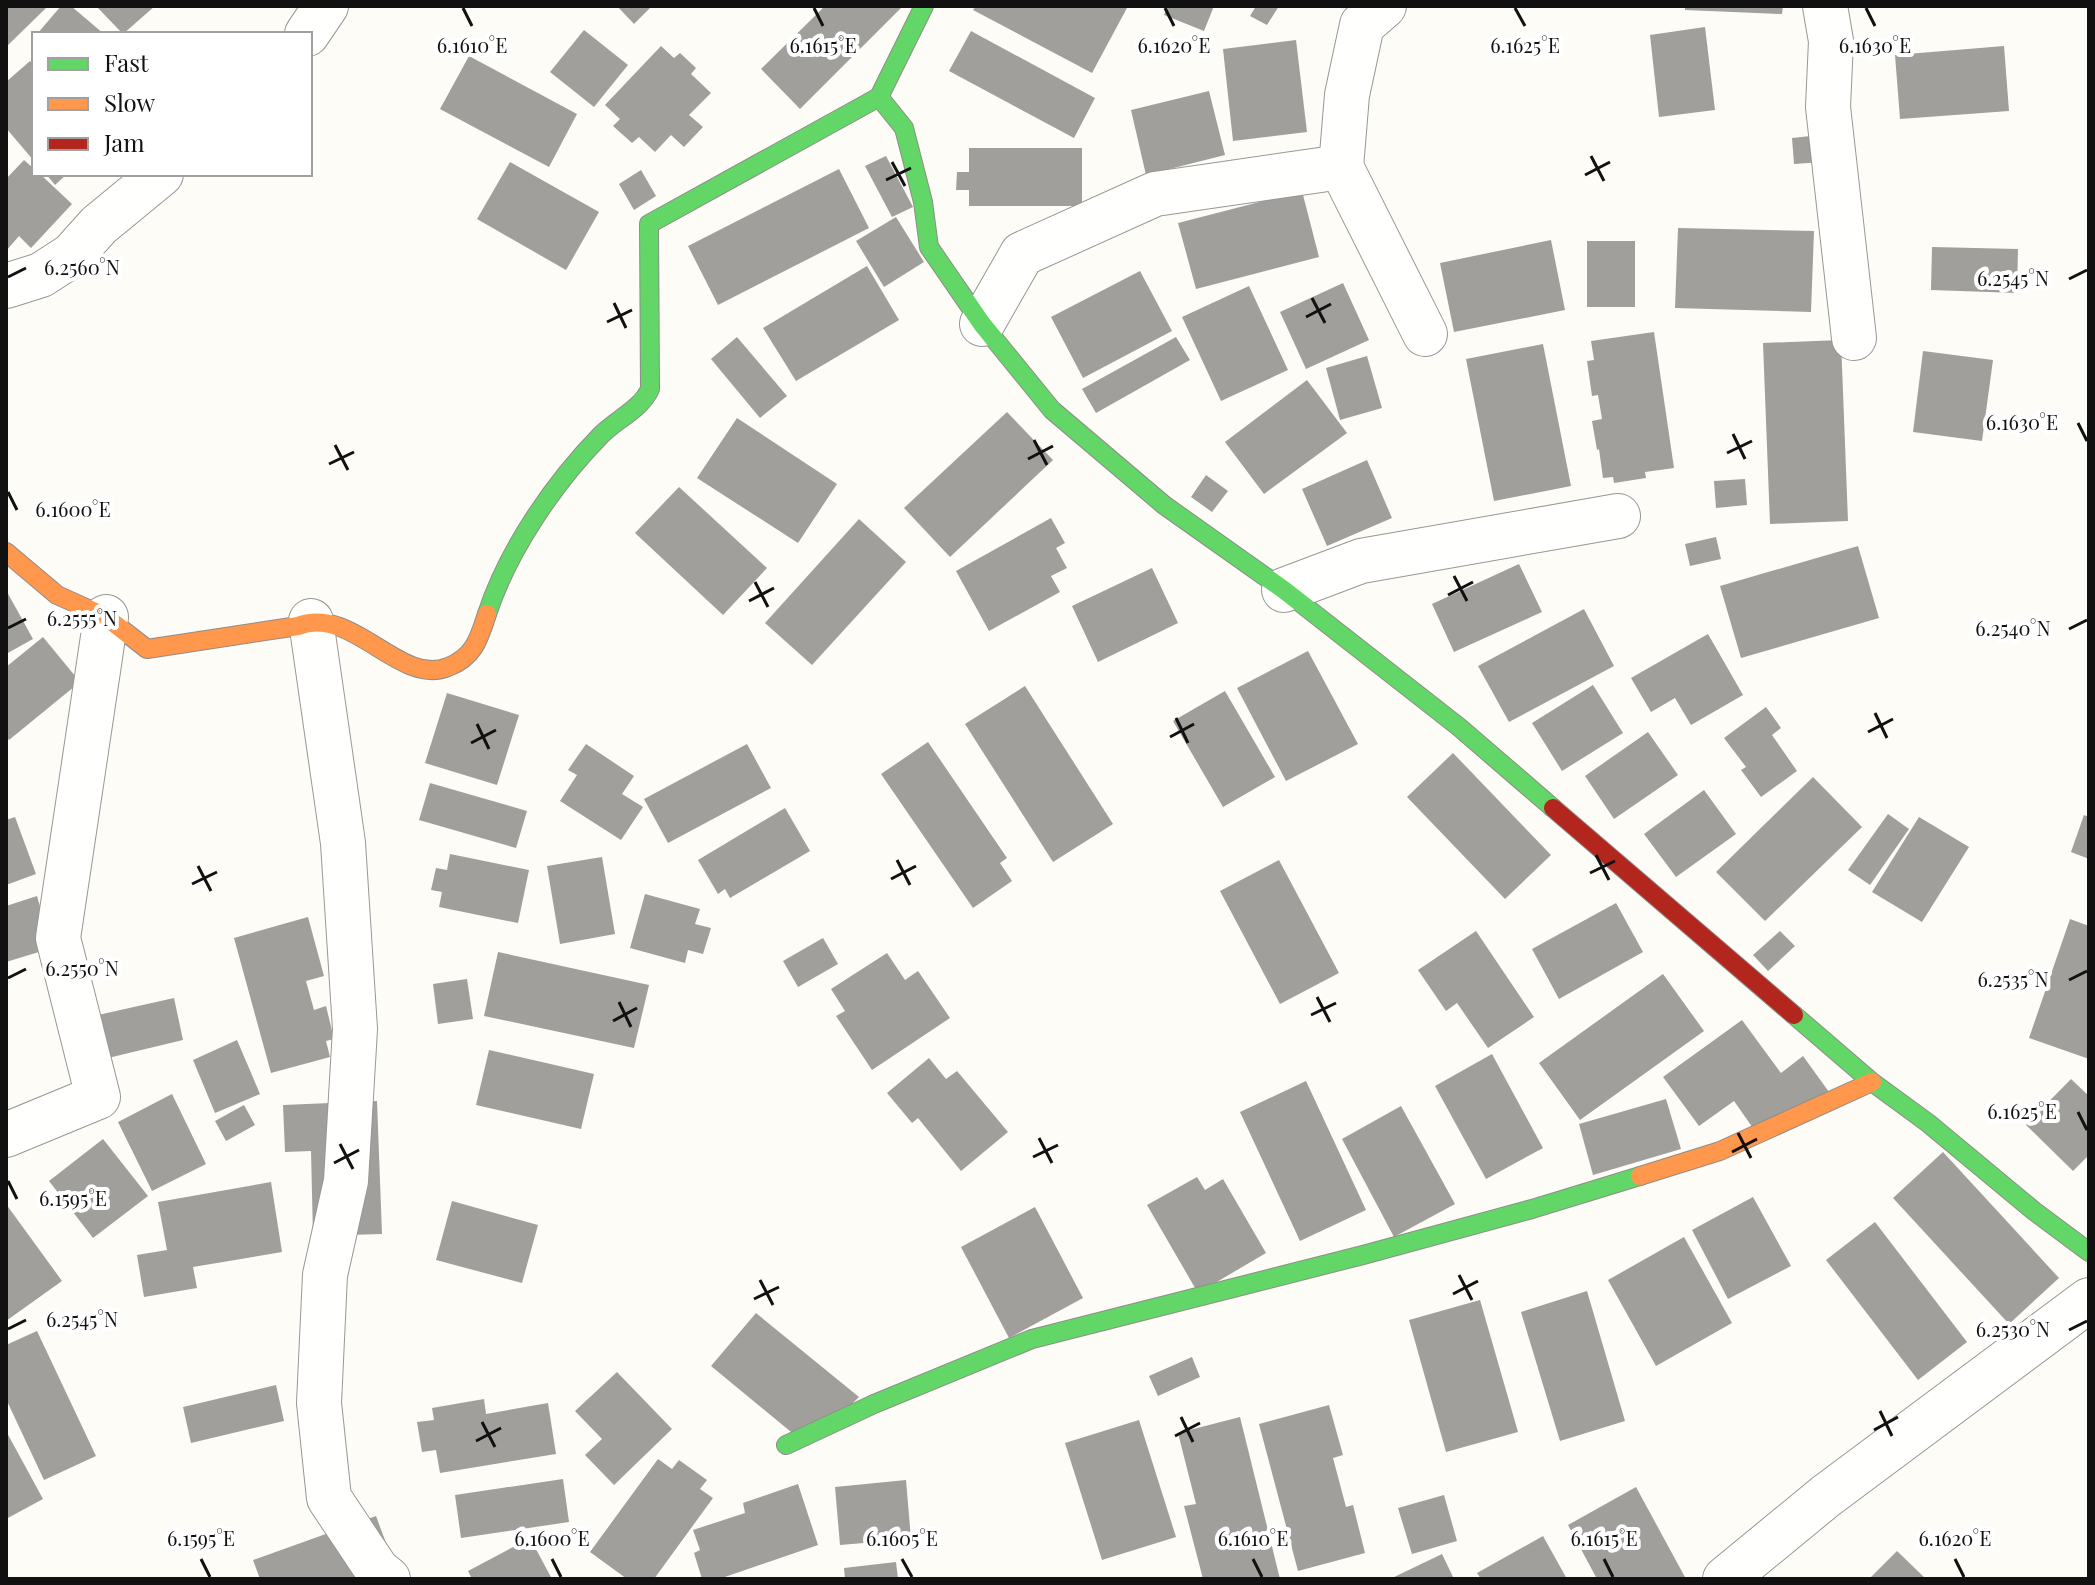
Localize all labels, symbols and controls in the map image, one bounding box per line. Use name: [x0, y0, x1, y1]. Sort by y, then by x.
text: 6.1610°E: [437, 31, 507, 58]
text: 6.1615°E: [789, 31, 857, 58]
text: 6.1620°E: [1138, 31, 1210, 58]
text: 6.1625°E: [1490, 31, 1560, 58]
text: 6.1630°E: [1839, 31, 1911, 58]
legend: [32, 32, 312, 176]
text: Fast: [104, 46, 149, 78]
text: Slow: [104, 86, 156, 118]
text: Jam: [103, 126, 145, 158]
text: 6.2560°N: [44, 253, 120, 280]
text: 6.2545°N: [1977, 264, 2049, 291]
text: 6.1630°E: [1986, 408, 2058, 435]
text: 6.1600°E: [35, 495, 111, 522]
text: 6.2555°N: [47, 604, 117, 631]
text: 6.2540°N: [1975, 614, 2051, 641]
text: 6.2550°N: [45, 954, 119, 981]
text: 6.2535°N: [1977, 965, 2049, 992]
text: 6.1625°E: [1987, 1097, 2057, 1124]
text: 6.1595°E: [39, 1184, 107, 1211]
text: 6.2545°N: [46, 1305, 118, 1332]
text: 6.2530°N: [1976, 1315, 2050, 1342]
text: 6.1595°E: [167, 1524, 235, 1551]
text: 6.1600°E: [514, 1524, 590, 1551]
text: 6.1605°E: [866, 1524, 938, 1551]
text: 6.1610°E: [1218, 1524, 1288, 1551]
text: 6.1615°E: [1570, 1524, 1638, 1551]
text: 6.1620°E: [1919, 1524, 1991, 1551]

